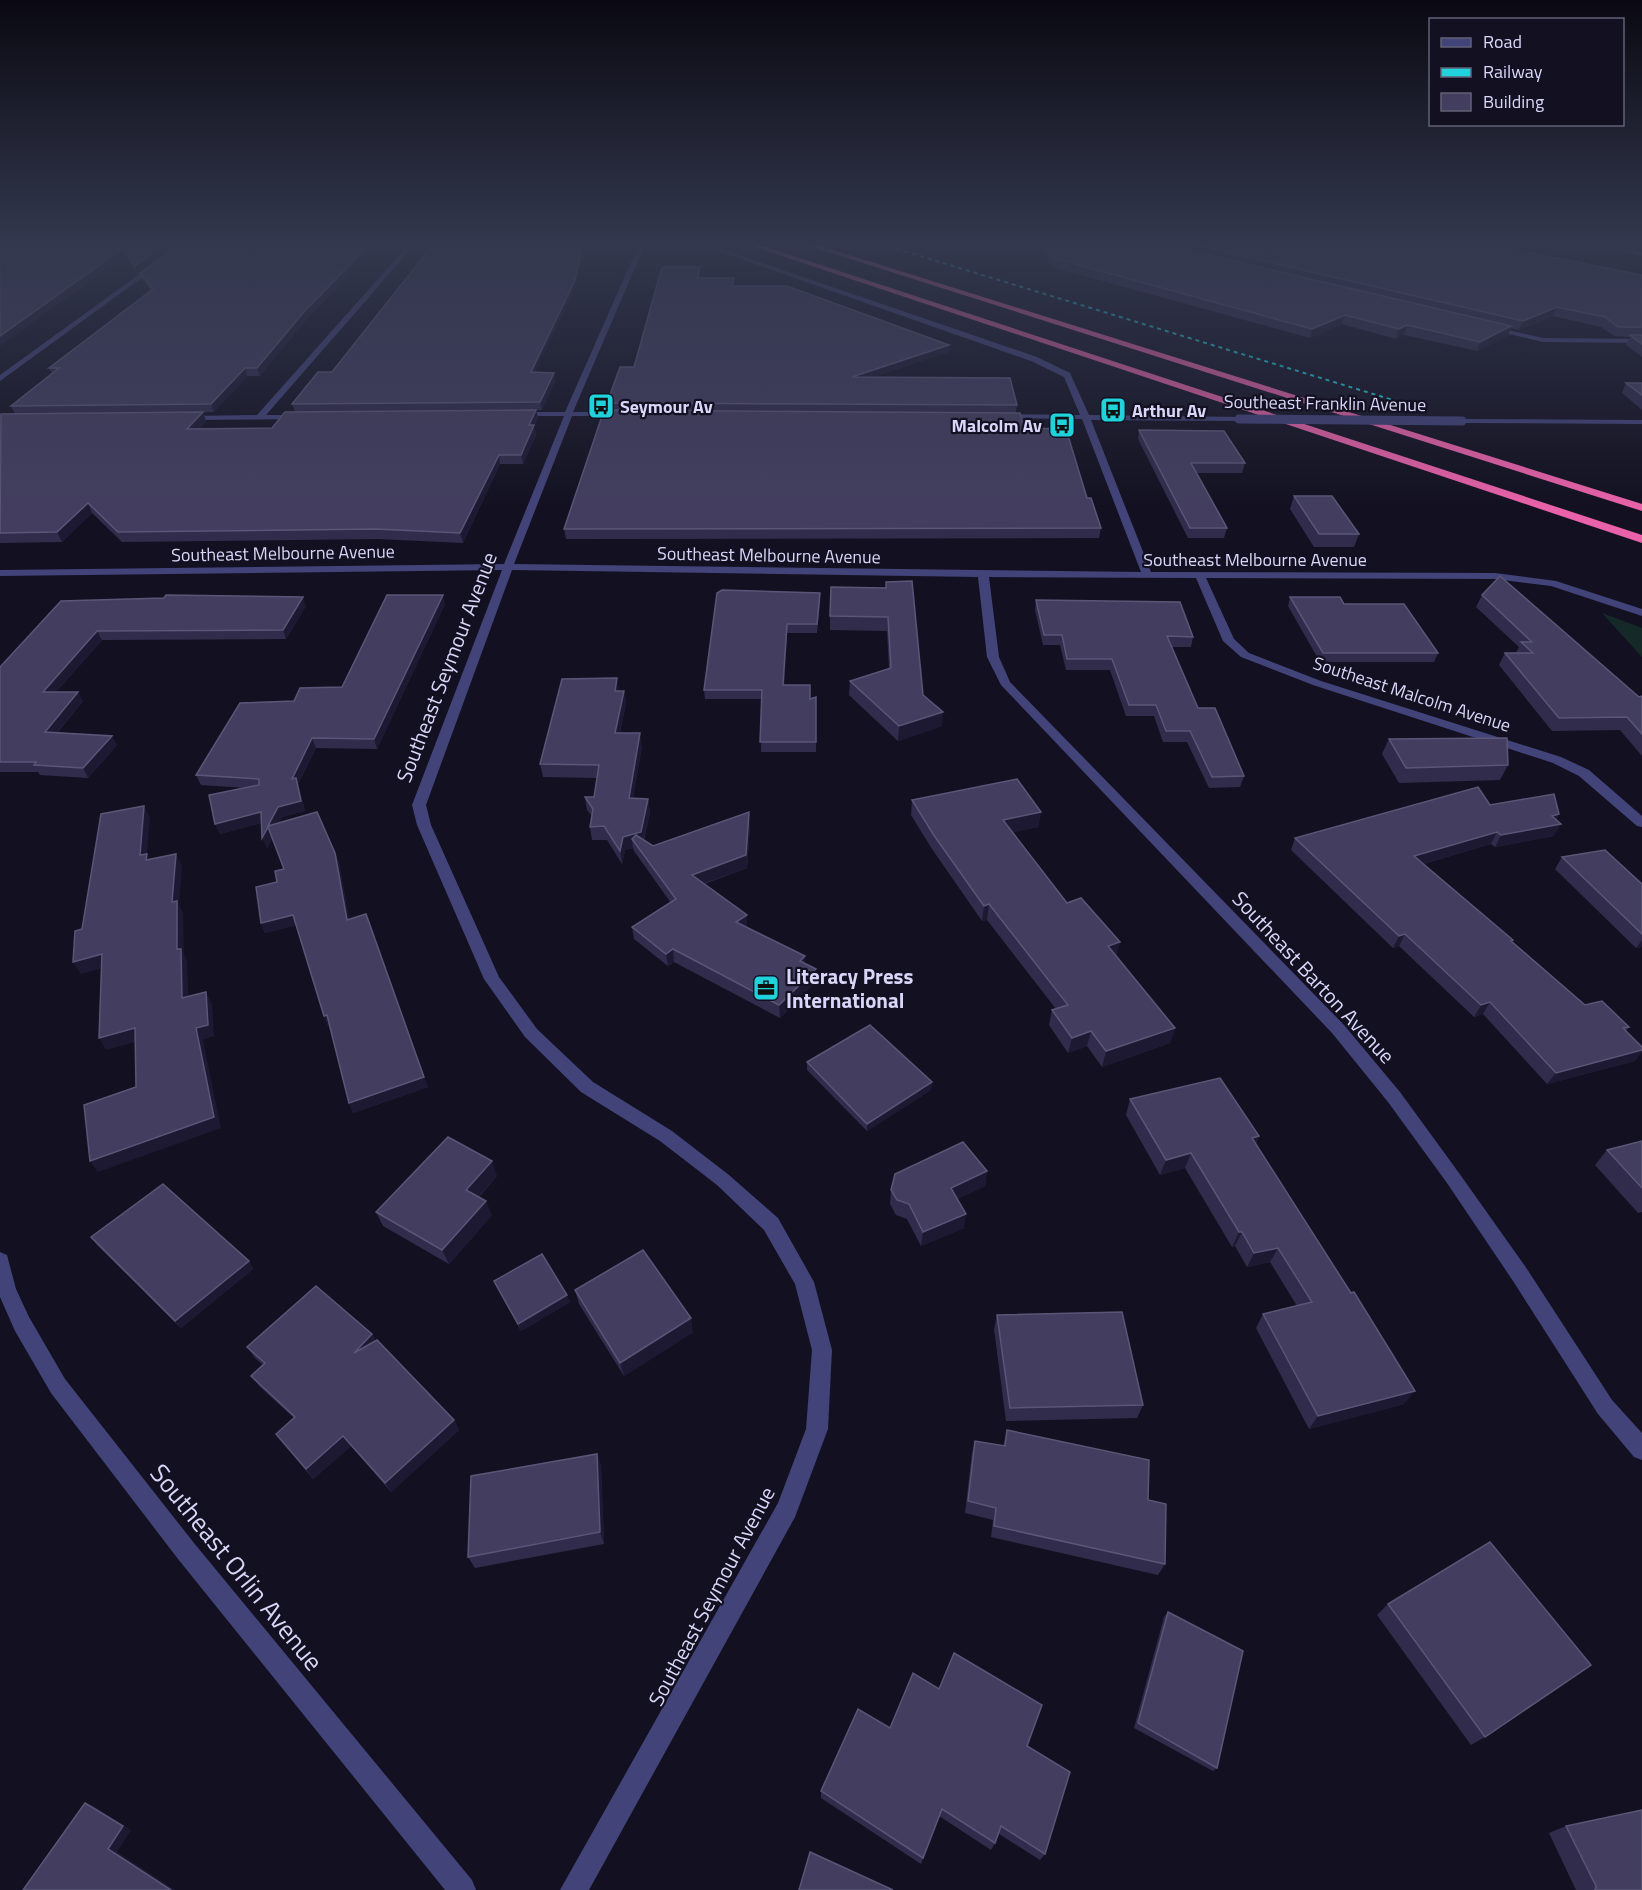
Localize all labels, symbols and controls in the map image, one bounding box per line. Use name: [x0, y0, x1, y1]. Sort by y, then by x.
legend: [1429, 18, 1624, 126]
text: Road: [1483, 28, 1522, 55]
text: Railway: [1483, 58, 1543, 85]
text: Building: [1483, 88, 1544, 115]
street label: Southeast Franklin Avenue: [1224, 388, 1426, 418]
bus stop icon: Seymour Av: [586, 391, 616, 421]
place label: Seymour Av: [620, 393, 713, 420]
bus stop icon: Arthur Av: [1098, 395, 1128, 425]
place label: Arthur Av: [1132, 397, 1206, 424]
bus stop icon: Malcolm Av: [1047, 410, 1077, 440]
place label: Malcolm Av: [951, 412, 1042, 439]
street label: Southeast Melbourne Avenue: [171, 538, 395, 568]
street label: Southeast Melbourne Avenue: [657, 540, 881, 570]
street label: Southeast Melbourne Avenue: [1143, 546, 1367, 573]
street label: Southeast Seymour Avenue: [387, 547, 505, 787]
street label: Southeast Malcolm Avenue: [1310, 649, 1514, 739]
street label: Southeast Barton Avenue: [1225, 883, 1403, 1071]
place label: Literacy Press International: [786, 960, 914, 1016]
office icon: Literacy Press International: [751, 973, 781, 1003]
street label: Southeast Orlin Avenue: [141, 1455, 333, 1679]
street label: Southeast Seymour Avenue: [639, 1481, 783, 1711]

